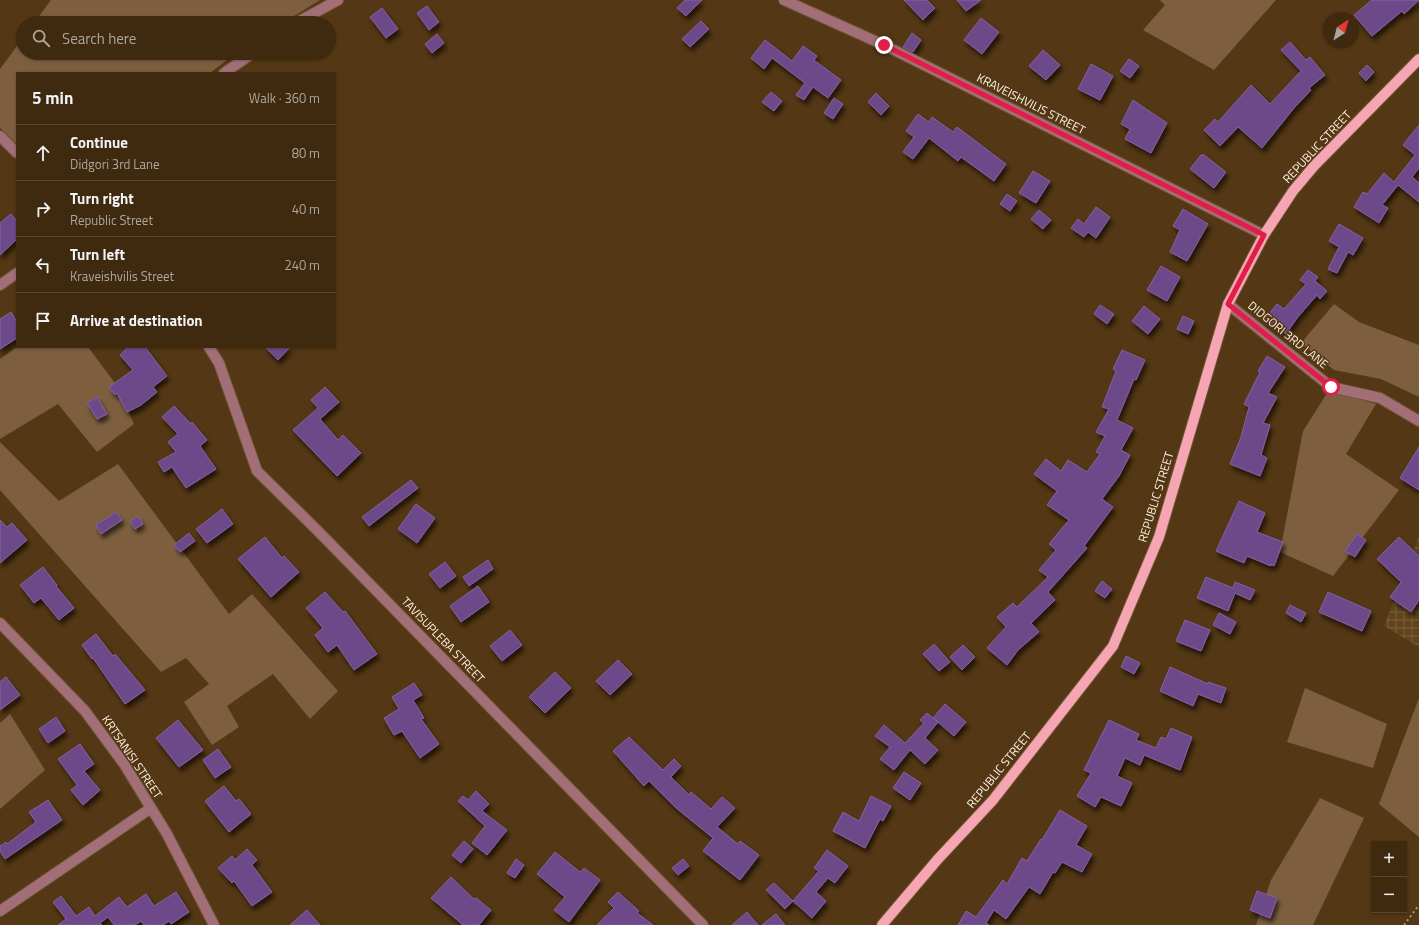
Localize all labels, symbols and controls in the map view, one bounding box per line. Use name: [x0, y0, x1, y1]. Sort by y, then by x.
north arrow: [1323, 12, 1359, 48]
search box: [16, 16, 336, 60]
icon: search: [30, 27, 52, 49]
text: Search here: [62, 27, 136, 50]
route end: [875, 36, 893, 54]
street label: KRAVEISHVILIS STREET: [974, 68, 1089, 140]
text: 5 min: [32, 85, 73, 111]
text: Walk · 360 m: [249, 88, 320, 108]
street label: REPUBLIC STREET: [1278, 105, 1356, 187]
text: Continue: [70, 131, 128, 154]
icon: ahead: [32, 142, 54, 164]
text: 80 m: [292, 143, 320, 163]
text: Didgori 3rd Lane: [70, 154, 160, 174]
text: Turn right: [70, 187, 134, 210]
icon: right: [32, 198, 54, 220]
text: 40 m: [292, 199, 320, 219]
text: Republic Street: [70, 210, 153, 230]
text: Turn left: [70, 243, 125, 266]
icon: left: [32, 254, 54, 276]
text: 240 m: [284, 255, 320, 275]
text: Kraveishvilis Street: [70, 266, 174, 286]
street label: DIDGORI 3RD LANE: [1244, 296, 1333, 373]
text: Arrive at destination: [70, 309, 203, 332]
icon: arrive: [32, 310, 54, 332]
route start: [1322, 378, 1340, 396]
street label: REPUBLIC STREET: [1133, 449, 1179, 545]
street label: TAVISUPLEBA STREET: [397, 592, 490, 687]
street label: KRTSANISI STREET: [97, 711, 168, 803]
street label: REPUBLIC STREET: [962, 727, 1036, 812]
map controls: [1371, 841, 1407, 913]
button: +: [1371, 841, 1407, 877]
button: −: [1371, 877, 1407, 913]

